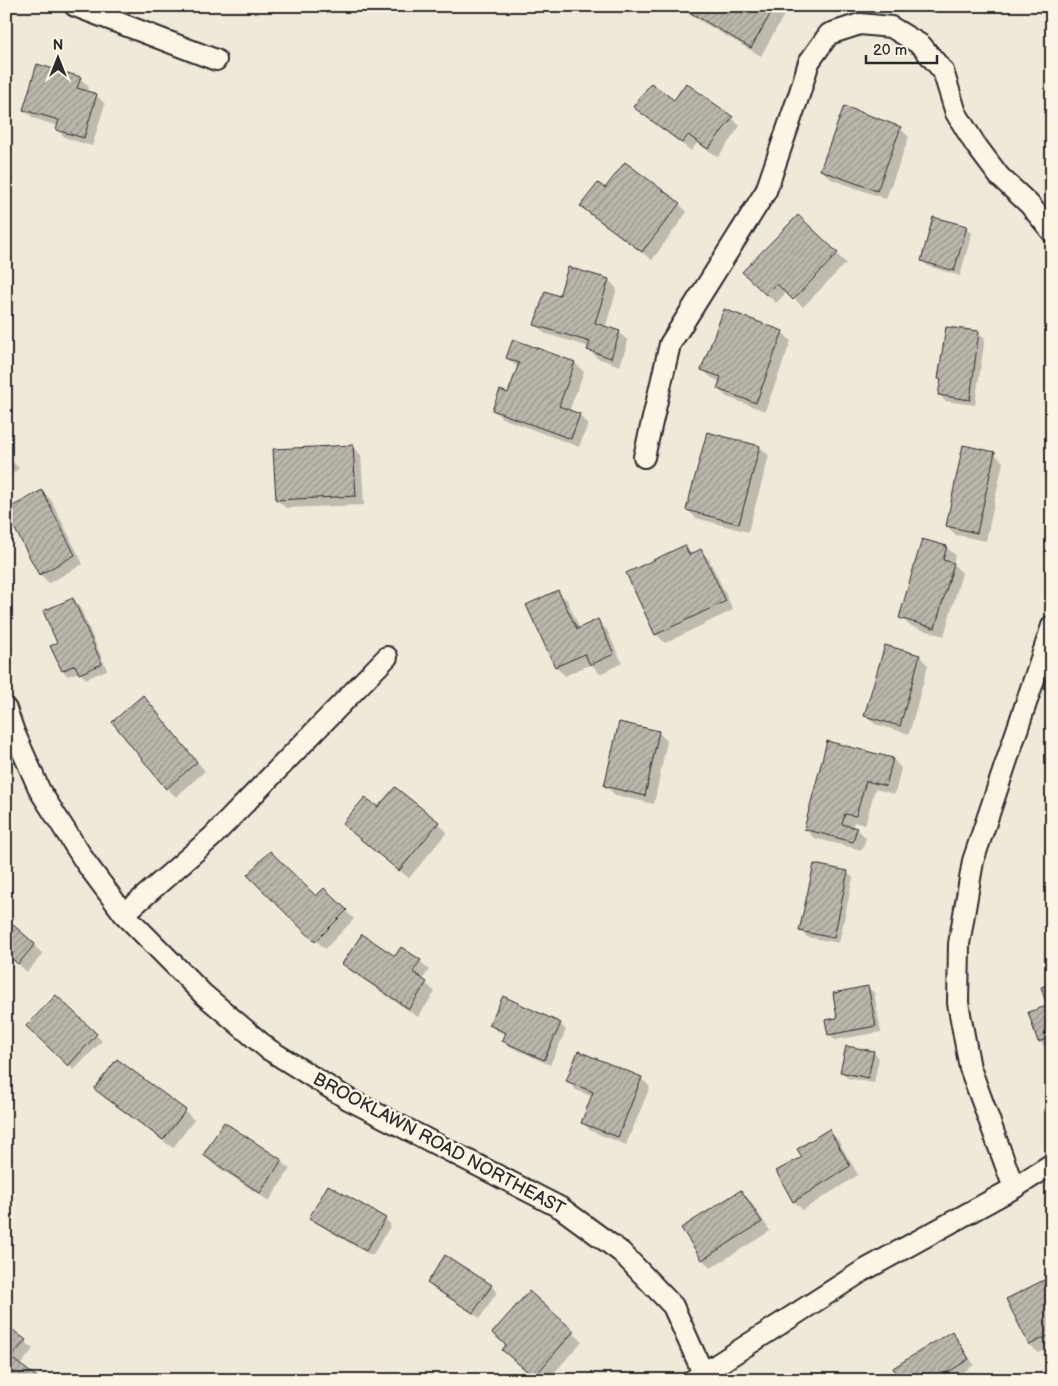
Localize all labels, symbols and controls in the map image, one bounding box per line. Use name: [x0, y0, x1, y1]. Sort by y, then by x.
north arrow: [32, 32, 82, 82]
scale bar: [866, 32, 937, 64]
text: N: [53, 37, 63, 54]
text: 20 m: [873, 41, 907, 60]
street label: BROOKLAWN ROAD NORTHEAST: [309, 1068, 569, 1220]

